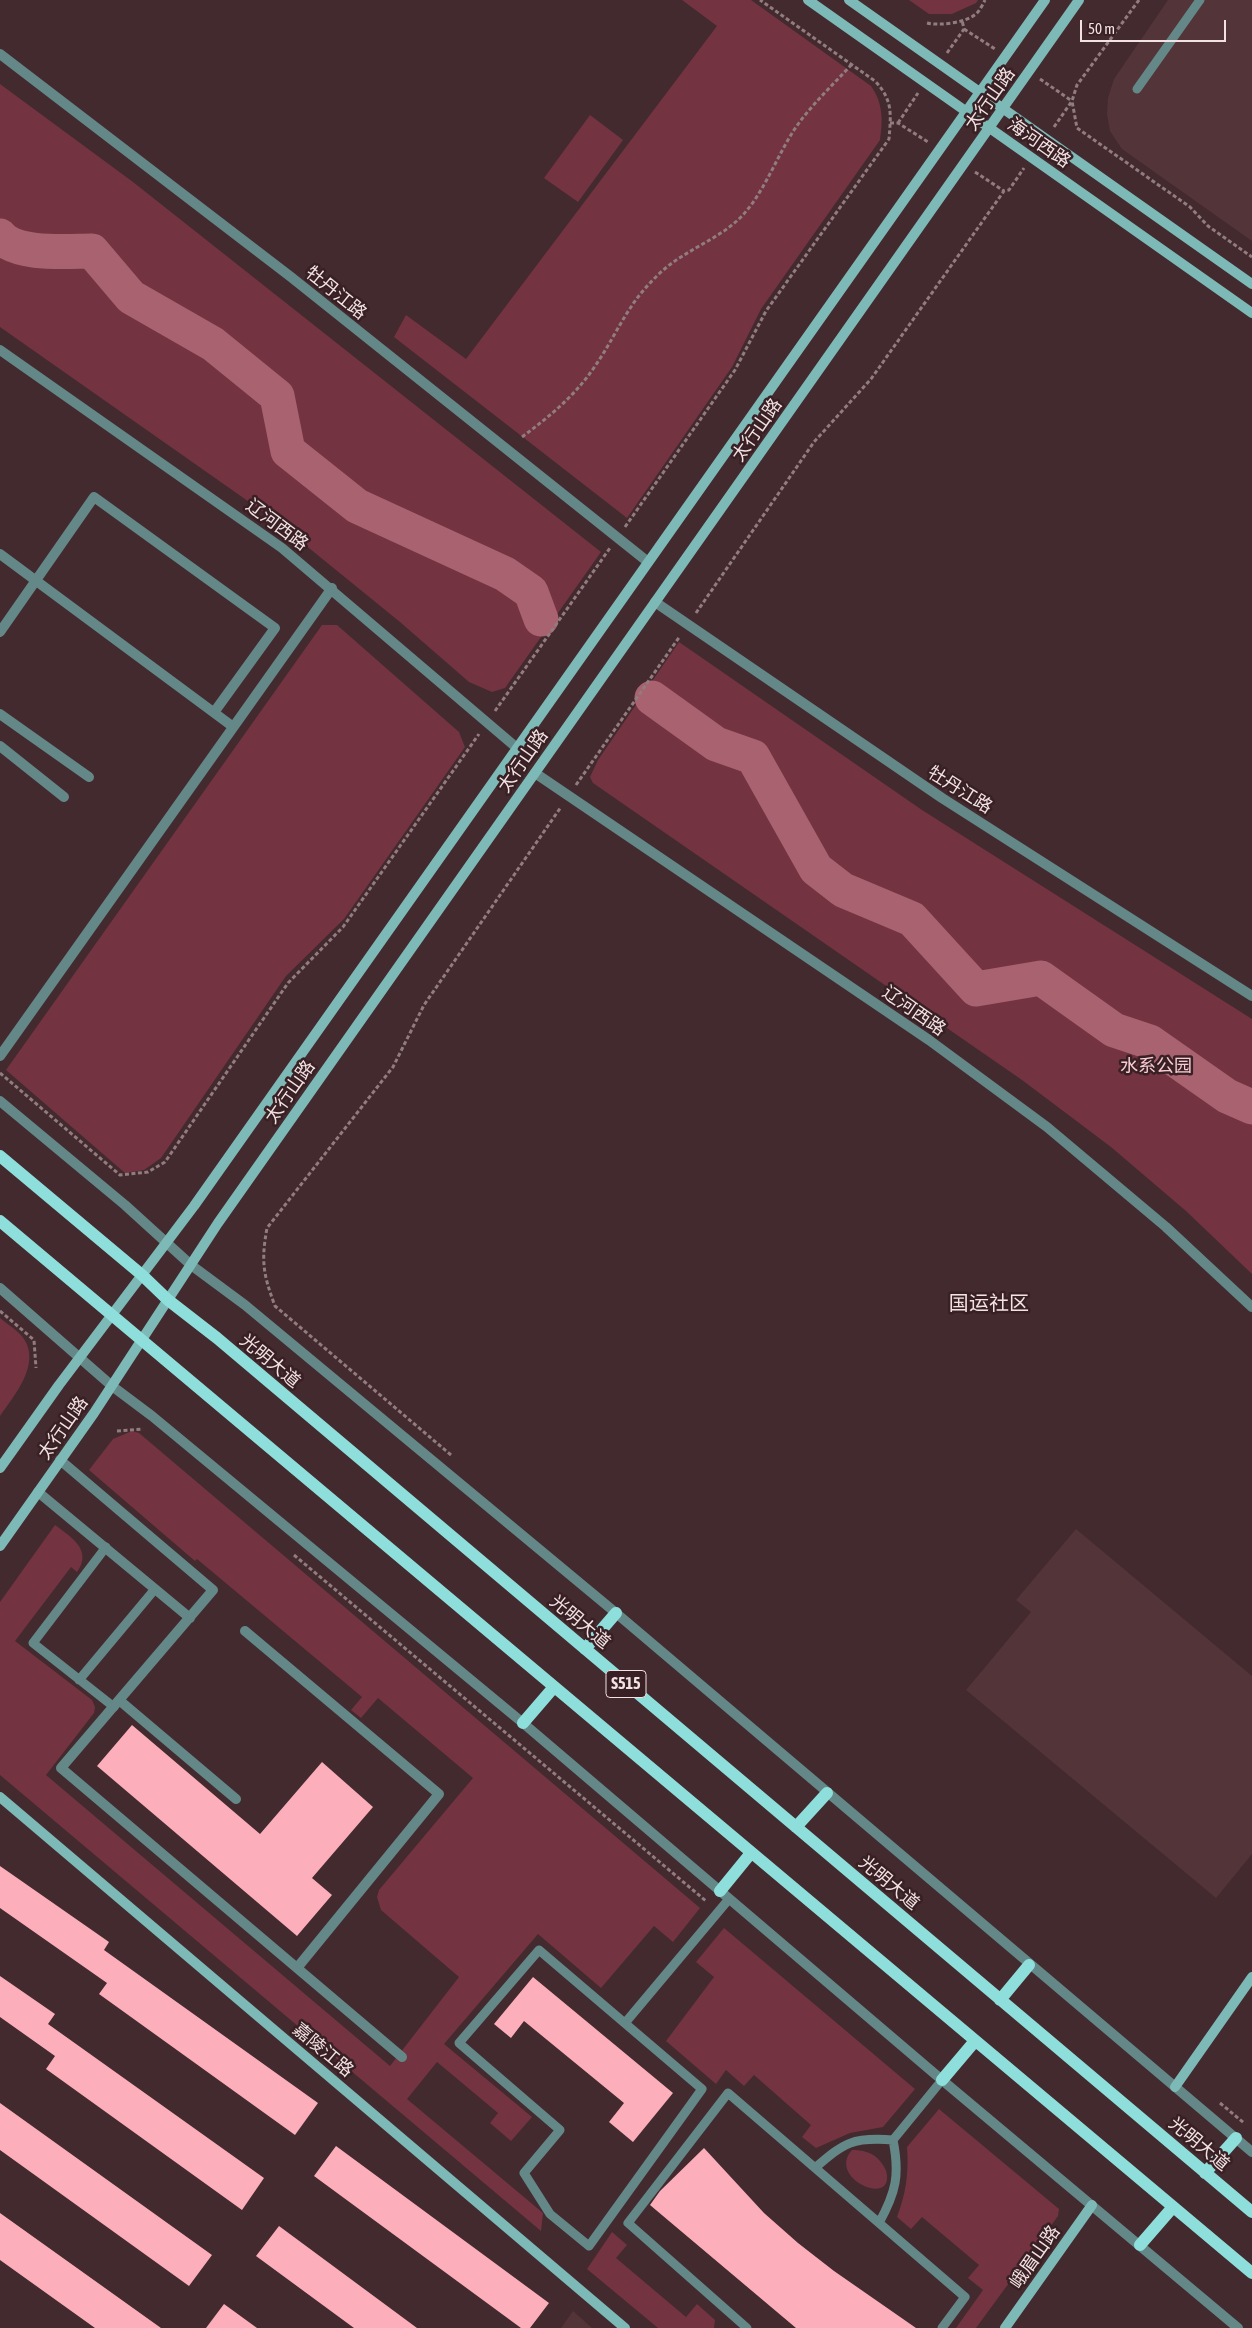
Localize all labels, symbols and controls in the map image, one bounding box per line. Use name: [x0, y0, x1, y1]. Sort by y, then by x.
scale bar: [1082, 10, 1228, 42]
text: 50 m: [1088, 20, 1115, 37]
street label: 太行山路: [961, 63, 1019, 135]
street label: 海河西路: [1003, 114, 1075, 172]
street label: 牡丹江路: [301, 262, 371, 324]
street label: 太行山路: [728, 394, 786, 466]
street label: 辽河西路: [242, 495, 312, 555]
street label: 太行山路: [494, 725, 552, 797]
street label: 牡丹江路: [924, 762, 996, 818]
street label: 辽河西路: [878, 982, 950, 1040]
park label: 水系公园: [1120, 1055, 1192, 1077]
street label: 太行山路: [261, 1056, 319, 1128]
district label: 国运社区: [949, 1292, 1029, 1316]
street label: 光明大道: [235, 1330, 305, 1392]
street label: 太行山路: [34, 1392, 92, 1464]
street label: 光明大道: [545, 1591, 615, 1653]
road number: S515: [606, 1670, 646, 1698]
street label: 光明大道: [854, 1852, 924, 1914]
street label: 嘉陵江路: [288, 2019, 358, 2081]
street label: 光明大道: [1164, 2113, 1234, 2175]
street label: 峨眉山路: [1006, 2221, 1064, 2293]

